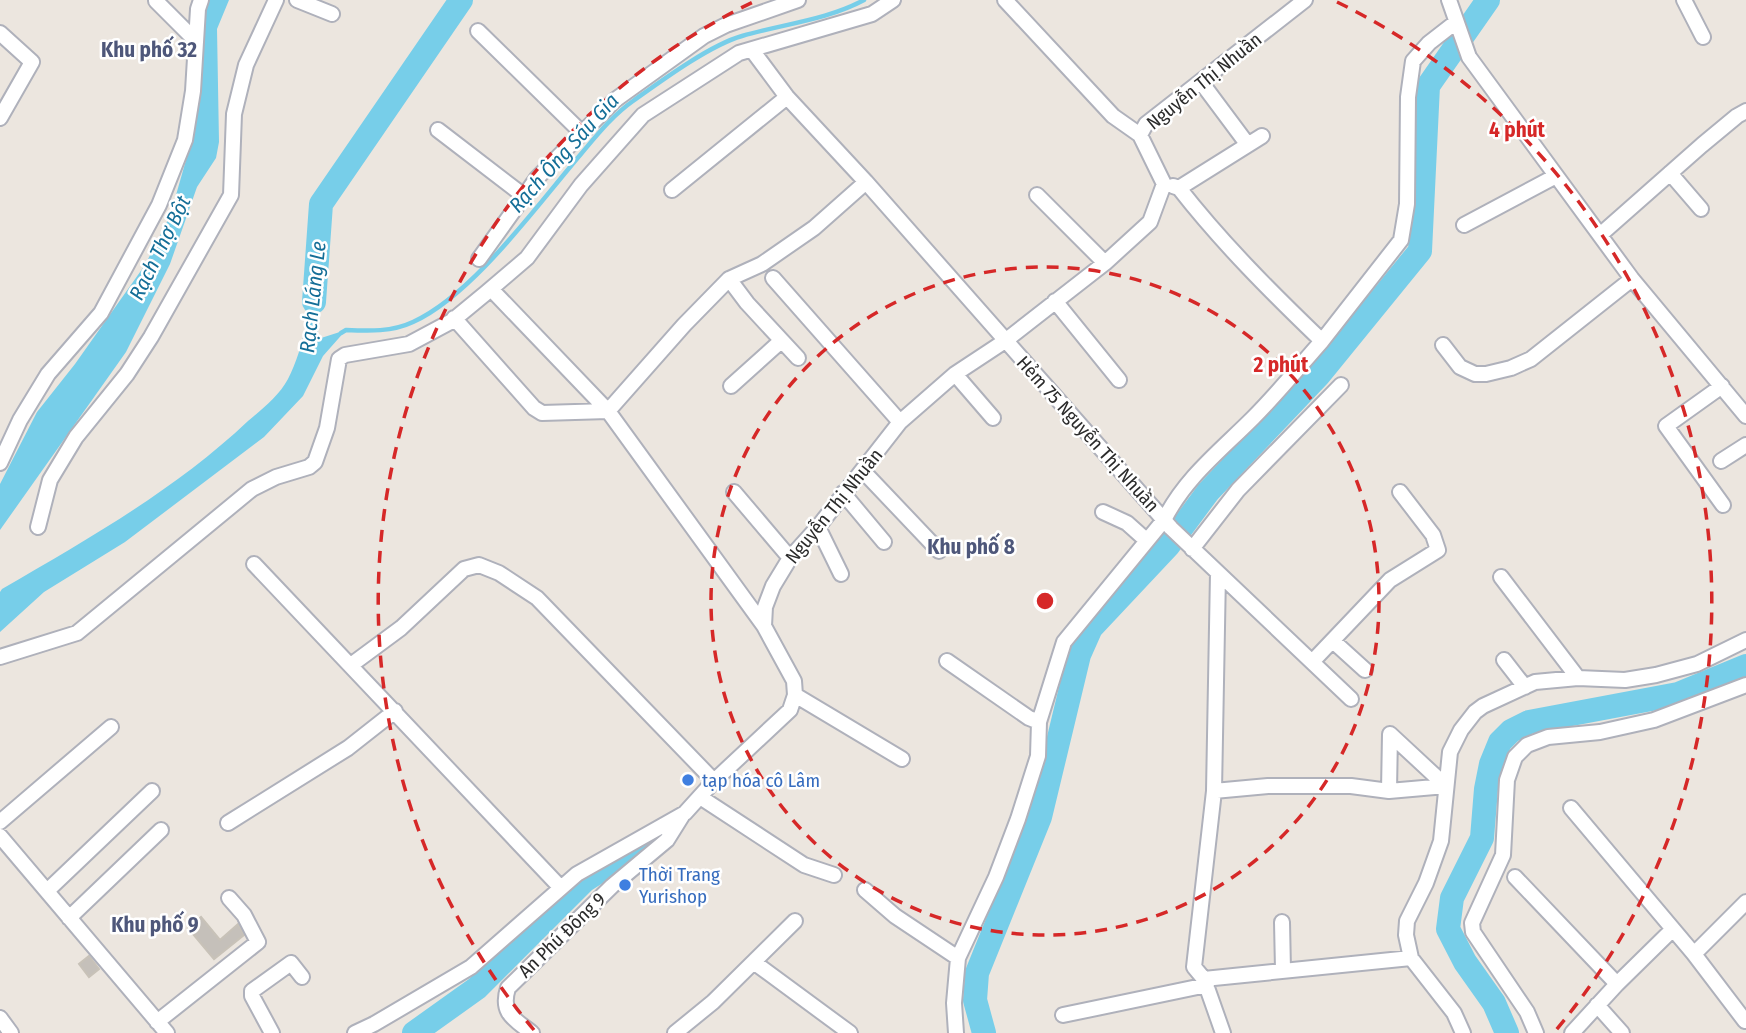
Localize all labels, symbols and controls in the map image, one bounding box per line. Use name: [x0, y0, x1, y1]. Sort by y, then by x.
street label: Nguyễn Thị Nhuần: [1142, 28, 1266, 134]
district label: Khu phố 32: [101, 35, 197, 63]
water label: Rạch Ông Sáu Gia: [504, 88, 624, 218]
text: 4 phút: [1489, 117, 1546, 143]
water label: Rạch Thợ Bột: [124, 191, 196, 304]
water label: Rạch Láng Le: [294, 240, 332, 354]
street label: Hẻm 75 Nguyễn Thị Nhuần: [1012, 351, 1164, 517]
text: 2 phút: [1253, 352, 1309, 378]
street label: Nguyễn Thị Nhuần: [781, 444, 887, 568]
district label: Khu phố 8: [927, 532, 1015, 560]
centre of rings: [1033, 589, 1057, 613]
place label: tạp hóa cô Lâm: [702, 769, 820, 792]
marker: tạp hóa cô Lâm: [680, 772, 696, 788]
place label: Thời Trang Yurishop: [639, 863, 720, 908]
marker: Thời Trang Yurishop: [617, 877, 633, 893]
street label: An Phú Đông 9: [514, 888, 610, 982]
district label: Khu phố 9: [111, 910, 199, 938]

